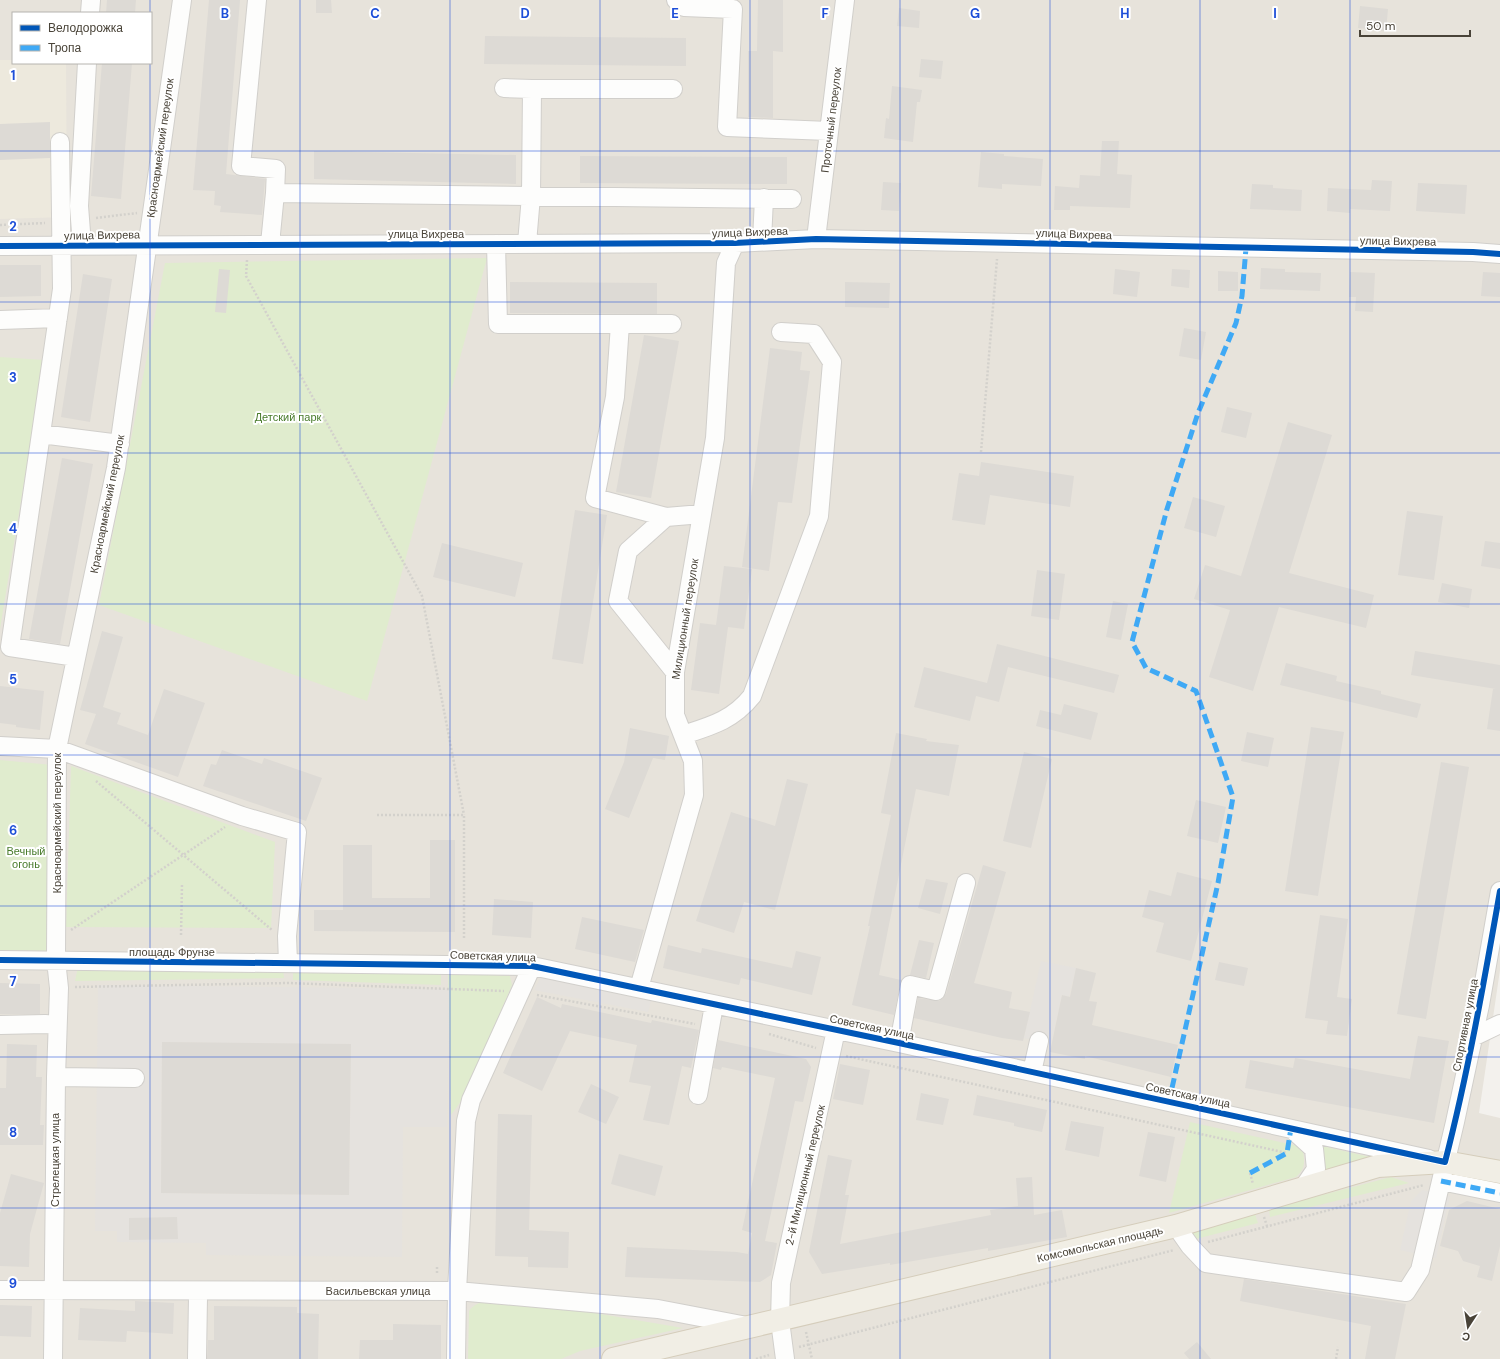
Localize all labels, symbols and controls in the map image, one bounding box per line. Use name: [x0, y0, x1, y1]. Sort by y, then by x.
text: B: [221, 5, 229, 22]
text: C: [370, 5, 380, 22]
text: D: [520, 5, 530, 22]
text: E: [671, 5, 679, 22]
text: F: [821, 5, 829, 22]
text: G: [970, 5, 980, 22]
text: H: [1120, 5, 1130, 22]
text: I: [1273, 5, 1277, 22]
legend: [12, 12, 152, 64]
scale bar: [1360, 12, 1470, 38]
text: 50 m: [1366, 18, 1395, 34]
text: Велодорожка: [48, 20, 123, 36]
text: Тропа: [48, 40, 82, 56]
street label: Проточный переулок: [818, 66, 844, 174]
text: 1: [11, 67, 15, 84]
street label: Красноармейский переулок: [143, 77, 177, 219]
text: 2: [9, 218, 17, 235]
street label: улица Вихрева: [712, 224, 789, 240]
street label: улица Вихрева: [1036, 226, 1113, 242]
street label: улица Вихрева: [64, 227, 141, 243]
street label: улица Вихрева: [388, 227, 465, 241]
street label: улица Вихрева: [1360, 233, 1437, 249]
text: 3: [9, 369, 17, 386]
park label: Детский парк: [255, 410, 322, 424]
street label: Красноармейский переулок: [87, 433, 127, 574]
text: 4: [9, 520, 17, 537]
street label: Милиционный переулок: [669, 557, 702, 681]
text: 5: [9, 671, 17, 688]
street label: Красноармейский переулок: [50, 752, 64, 893]
text: 6: [9, 822, 17, 839]
park label: Вечный огонь: [7, 844, 45, 871]
street label: площадь Фрунзе: [129, 945, 215, 959]
street label: Советская улица: [450, 947, 537, 965]
text: 7: [10, 973, 17, 990]
street label: Спортивная улица: [1449, 977, 1481, 1073]
street label: Советская улица: [828, 1011, 916, 1043]
street label: Советская улица: [1144, 1079, 1232, 1111]
street label: 2-й Милиционный переулок: [782, 1103, 828, 1247]
street label: Стрелецкая улица: [48, 1112, 62, 1207]
text: 8: [9, 1124, 17, 1141]
street label: Комсомольская площадь: [1036, 1223, 1165, 1265]
text: 9: [9, 1275, 17, 1292]
street label: Васильевская улица: [326, 1284, 431, 1298]
north arrow: [1448, 1307, 1488, 1347]
text: С: [1461, 1329, 1471, 1344]

